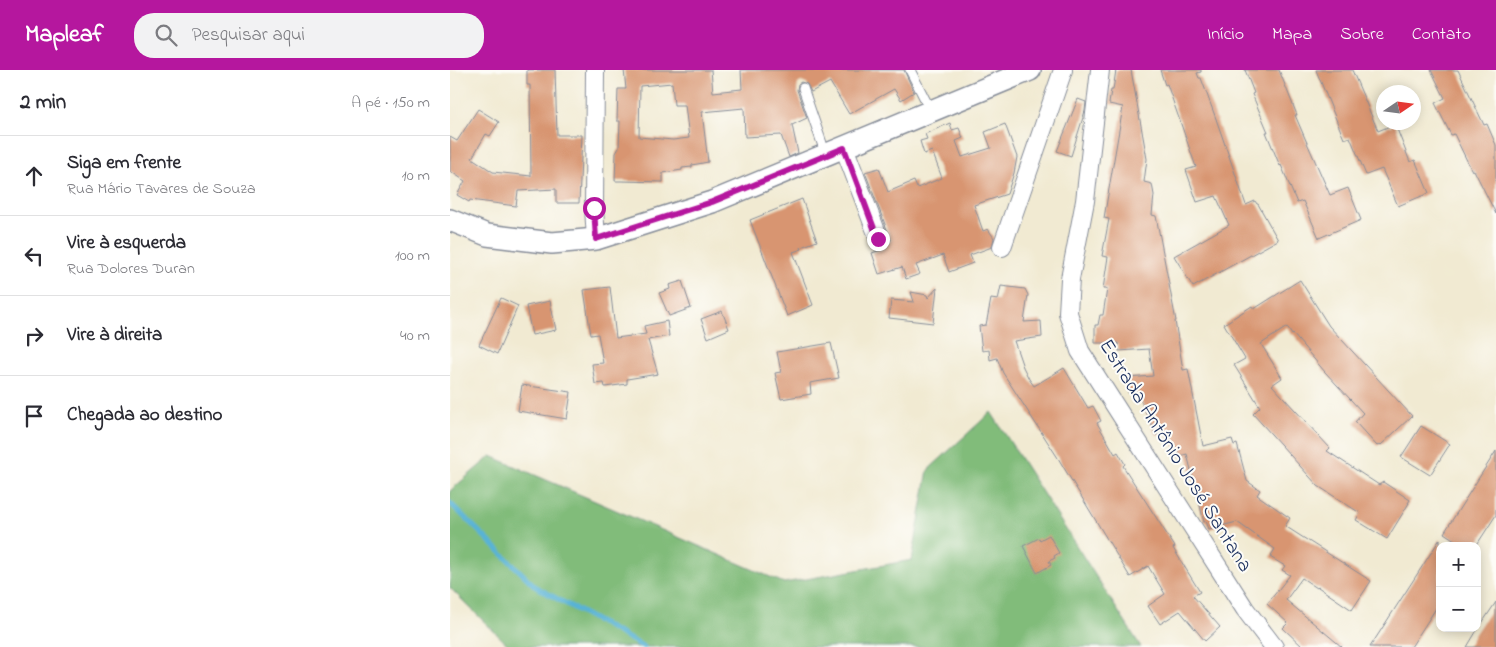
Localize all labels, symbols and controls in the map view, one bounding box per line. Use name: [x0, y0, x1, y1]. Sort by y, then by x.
search box: [134, 13, 484, 58]
text: Mapleaf: [25, 18, 104, 53]
icon: search: [152, 21, 180, 49]
text: Pesquisar aqui: [192, 22, 305, 49]
text: Início: [1207, 22, 1244, 48]
text: Mapa: [1272, 22, 1312, 48]
text: Sobre: [1340, 22, 1384, 48]
text: Contato: [1412, 22, 1471, 48]
north arrow: [1376, 85, 1421, 130]
text: 2 min: [20, 88, 66, 118]
text: A pé · 150 m: [351, 91, 430, 115]
text: Siga em frente: [67, 150, 181, 177]
icon: ahead: [20, 162, 48, 190]
text: 10 m: [402, 164, 430, 188]
text: Rua Mário Tavares de Souza: [67, 177, 256, 201]
route start: [583, 197, 606, 220]
route end: [867, 228, 890, 251]
text: Vire à esquerda: [67, 230, 186, 257]
icon: left: [20, 242, 48, 270]
text: 100 m: [395, 244, 430, 268]
text: Rua Dolores Duran: [67, 257, 195, 281]
icon: right: [20, 322, 48, 350]
text: Vire à direita: [67, 322, 162, 349]
text: 40 m: [400, 324, 430, 348]
street label: Estrada Antônio José Santana: [1091, 334, 1259, 578]
icon: arrive: [20, 402, 48, 430]
text: Chegada ao destino: [67, 402, 222, 429]
map controls: [1436, 542, 1481, 632]
button: +: [1436, 542, 1481, 587]
button: −: [1436, 587, 1481, 632]

